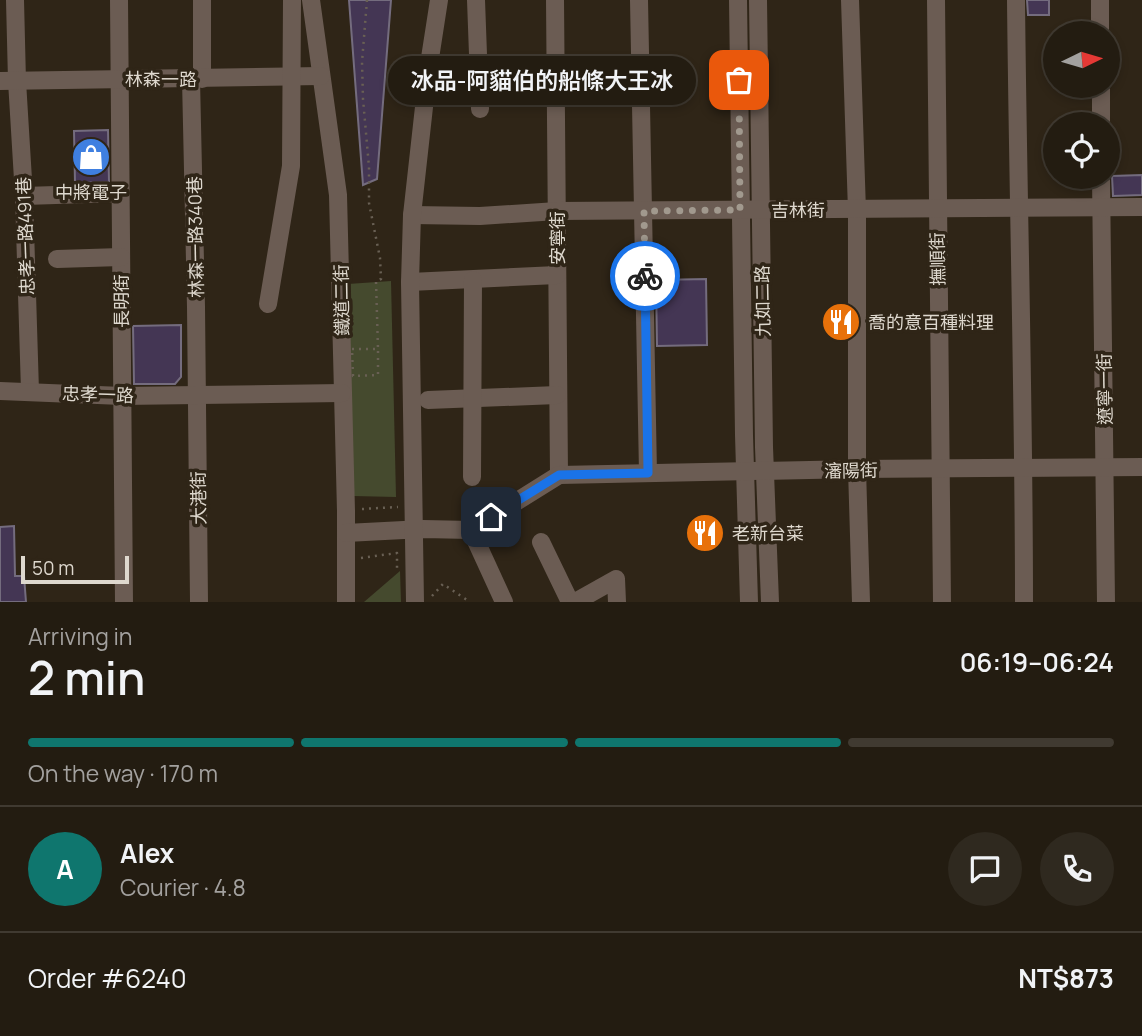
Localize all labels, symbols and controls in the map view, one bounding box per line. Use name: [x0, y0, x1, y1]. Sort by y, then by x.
north arrow: [1043, 21, 1120, 98]
map controls: [1043, 21, 1120, 189]
pin: [709, 50, 769, 110]
callout: 冰品-阿貓伯的船條大王冰: [389, 56, 697, 104]
icon: bag: [720, 61, 758, 99]
text: 冰品-阿貓伯的船條大王冰: [411, 64, 673, 96]
street label: 林森一路: [125, 67, 197, 91]
button: locate: [1043, 112, 1120, 189]
shop icon: 中將電子: [70, 136, 112, 178]
street label: 忠孝一路491巷: [11, 176, 39, 296]
street label: 林森一路340巷: [182, 176, 208, 298]
place label: 中將電子: [55, 180, 127, 204]
street label: 吉林街: [771, 198, 825, 222]
street label: 安寧街: [545, 211, 569, 265]
street label: 撫順街: [925, 232, 949, 286]
courier: [610, 241, 680, 311]
icon: bike: [626, 257, 664, 295]
street label: 鐵道二街: [328, 264, 354, 336]
street label: 九如二路: [749, 265, 775, 337]
street label: 長明街: [109, 274, 133, 328]
restaurant icon: 喬的意百種料理: [820, 301, 862, 343]
place label: 喬的意百種料理: [868, 310, 994, 334]
street label: 遼寧一街: [1091, 353, 1117, 425]
street label: 忠孝一路: [62, 381, 134, 407]
street label: 瀋陽街: [824, 458, 878, 482]
street label: 大港街: [186, 471, 210, 525]
pin: [461, 487, 521, 547]
icon: home: [472, 498, 510, 536]
restaurant icon: 老新台菜: [684, 512, 726, 554]
place label: 老新台菜: [732, 521, 804, 545]
scale bar: [21, 553, 130, 585]
text: 50 m: [32, 555, 74, 581]
text: Arriving in: [28, 620, 133, 652]
text: 06:19–06:24: [960, 644, 1114, 680]
text: 2 min: [28, 646, 145, 709]
text: On the way · 170 m: [28, 757, 218, 789]
button: chat: [948, 832, 1022, 906]
button: phone: [1040, 832, 1114, 906]
text: Alex: [120, 835, 174, 871]
text: A: [56, 851, 74, 887]
text: Courier · 4.8: [120, 871, 246, 903]
text: Order #6240: [28, 960, 187, 996]
text: NT$873: [1018, 960, 1114, 996]

